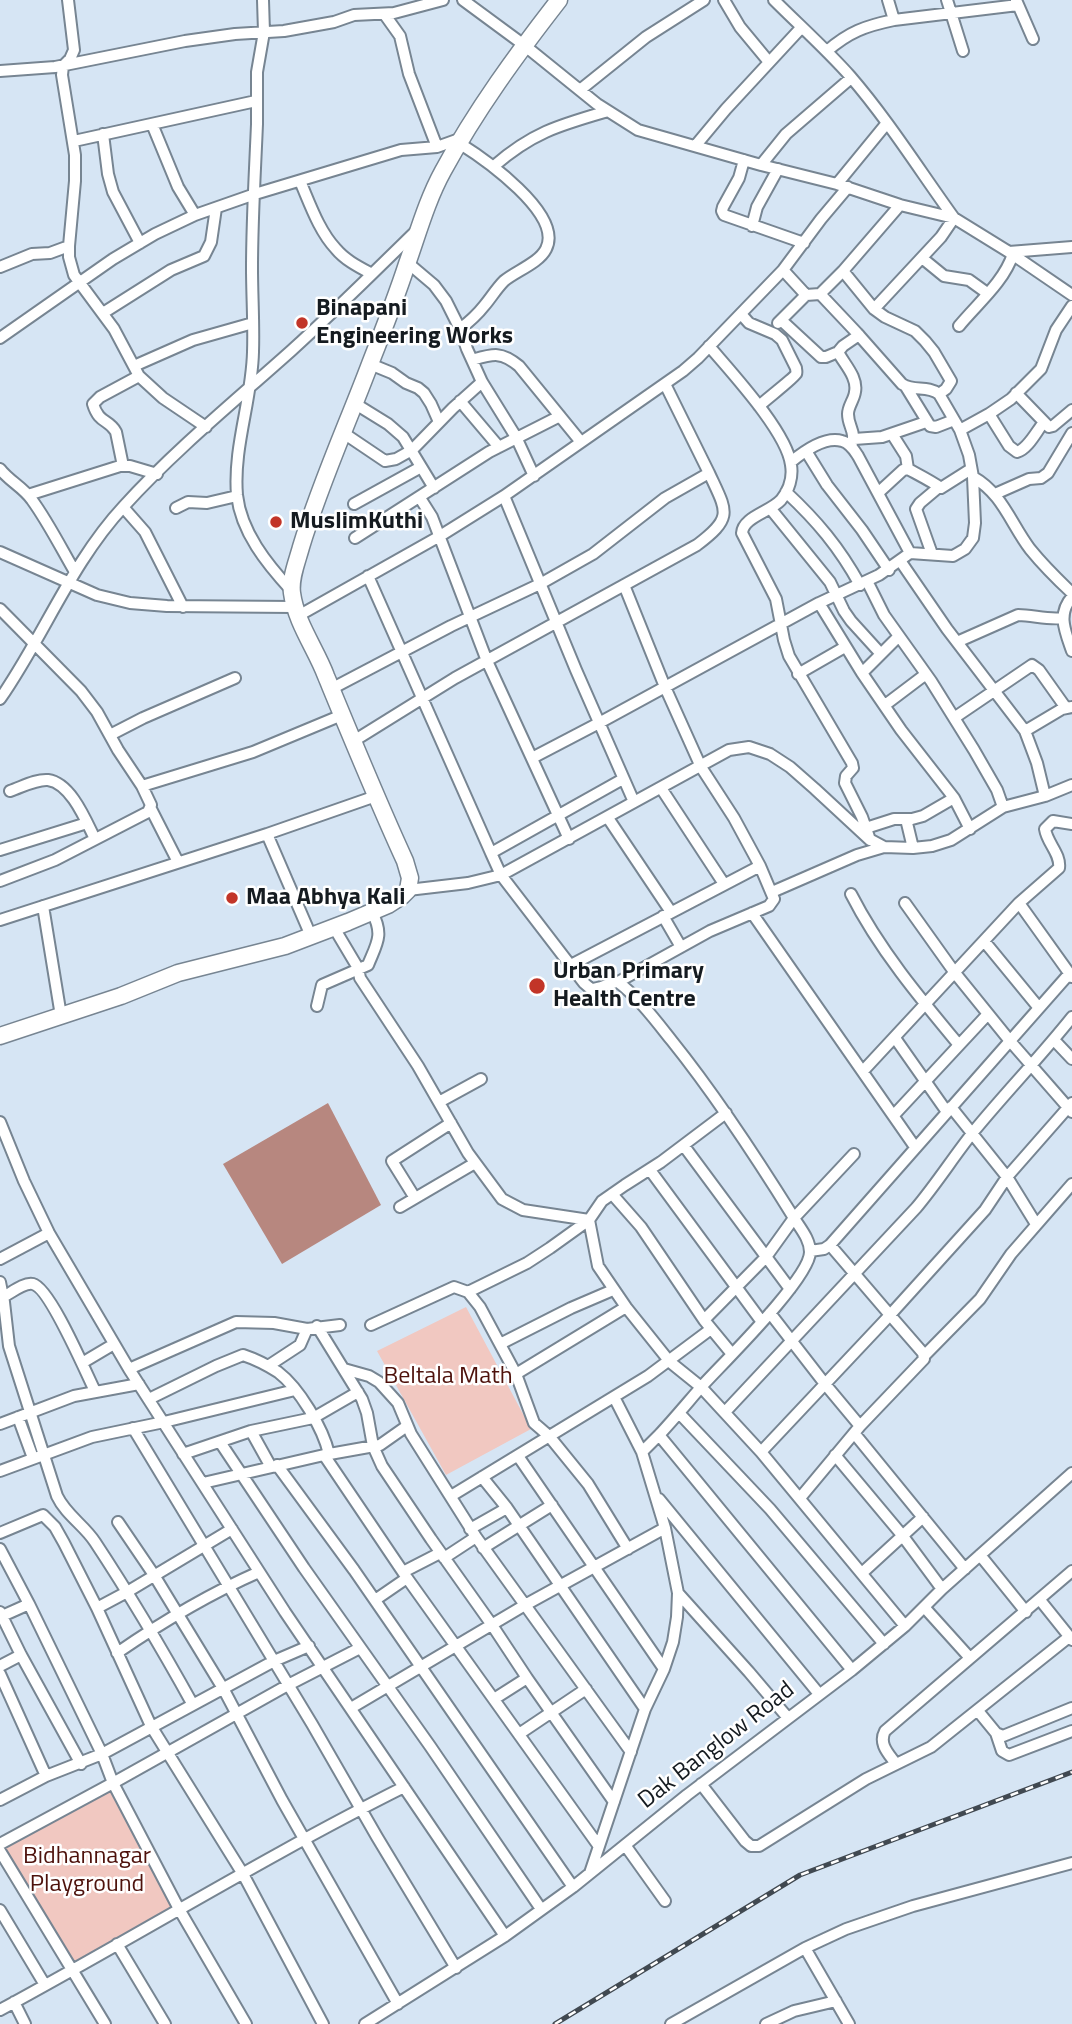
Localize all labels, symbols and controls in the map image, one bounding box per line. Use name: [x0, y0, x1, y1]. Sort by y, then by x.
place label: Binapani Engineering Works: [316, 295, 513, 351]
marker: Binapani Engineering Works: [294, 315, 310, 331]
place label: MuslimKuthi: [290, 508, 423, 536]
marker: MuslimKuthi: [268, 514, 284, 530]
place label: Maa Abhya Kali: [246, 884, 405, 912]
marker: Maa Abhya Kali: [224, 890, 240, 906]
place label: Urban Primary Health Centre: [553, 958, 704, 1014]
marker: Urban Primary Health Centre: [527, 976, 547, 996]
park label: Beltala Math: [383, 1363, 513, 1391]
street label: Dak Banglow Road: [633, 1676, 801, 1816]
park label: Bidhannagar Playground: [23, 1843, 151, 1899]

